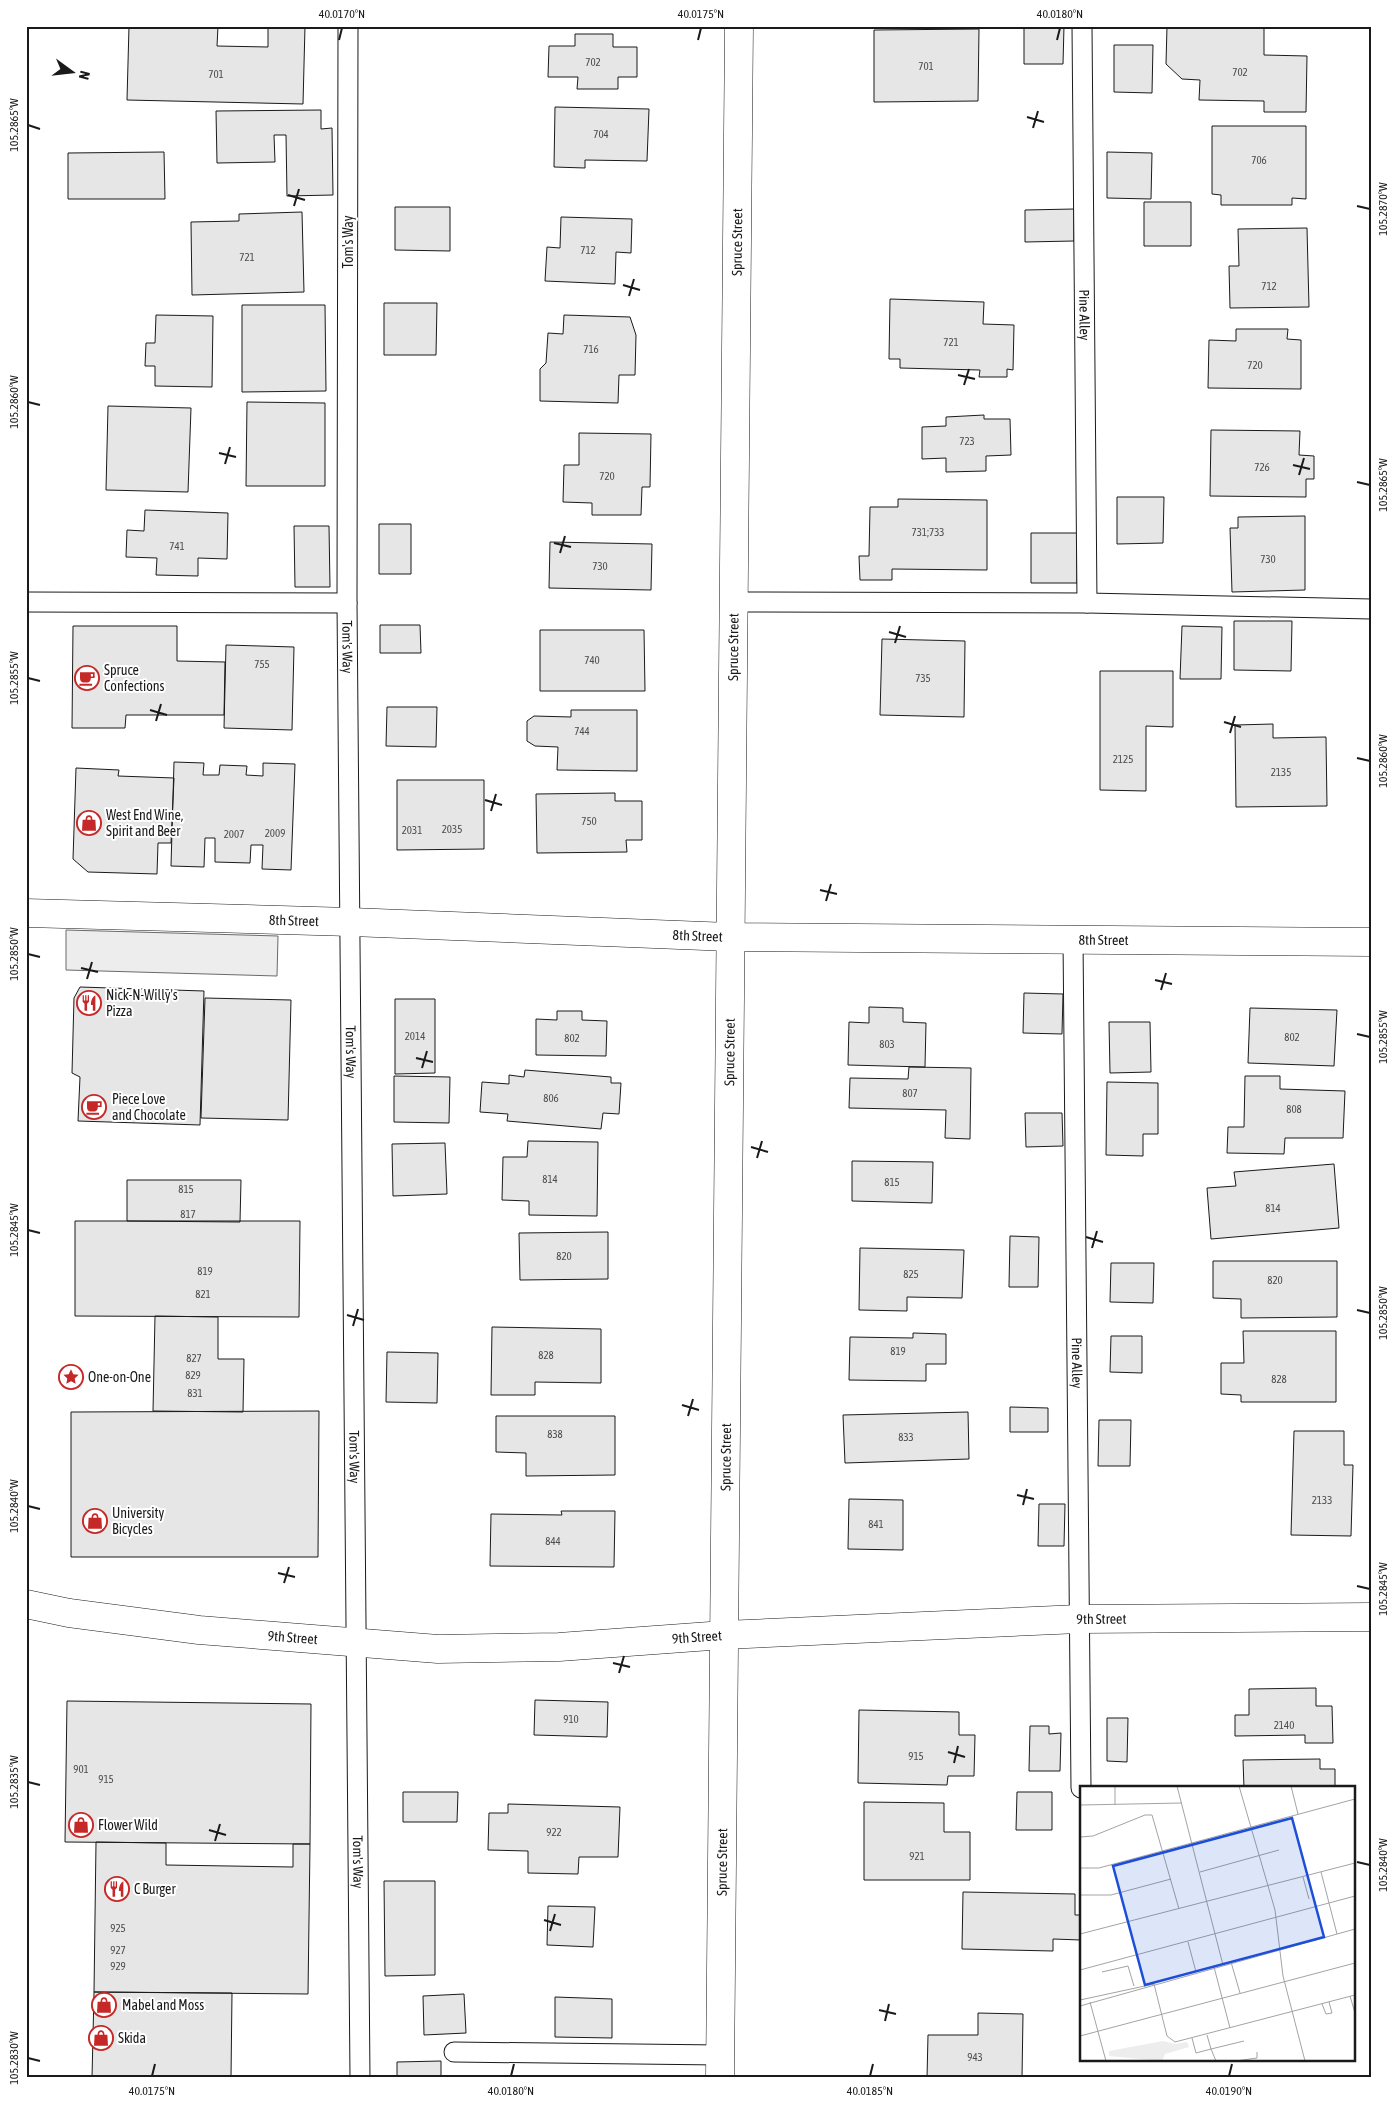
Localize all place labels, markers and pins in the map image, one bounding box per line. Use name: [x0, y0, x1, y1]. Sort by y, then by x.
place label: Spruce Confections: [104, 662, 165, 694]
cafe icon: Spruce Confections: [74, 665, 100, 691]
place label: West End Wine, Spirit and Beer: [106, 807, 183, 839]
shop icon: West End Wine, Spirit and Beer: [76, 810, 102, 836]
place label: Nick-N-Willy's Pizza: [106, 987, 178, 1019]
restaurant icon: Nick-N-Willy's Pizza: [76, 990, 102, 1016]
place label: Piece Love and Chocolate: [112, 1091, 186, 1123]
cafe icon: Piece Love and Chocolate: [81, 1094, 107, 1120]
place icon: One-on-One: [58, 1364, 84, 1390]
place label: One-on-One: [88, 1369, 151, 1385]
place label: University Bicycles: [112, 1505, 165, 1537]
shop icon: University Bicycles: [82, 1508, 108, 1534]
shop icon: Flower Wild: [68, 1812, 94, 1838]
place label: Flower Wild: [98, 1817, 158, 1833]
restaurant icon: C Burger: [104, 1876, 130, 1902]
place label: C Burger: [134, 1881, 176, 1897]
shop icon: Mabel and Moss: [91, 1992, 117, 2018]
place label: Mabel and Moss: [122, 1997, 204, 2013]
shop icon: Skida: [88, 2025, 114, 2051]
place label: Skida: [118, 2030, 146, 2046]

